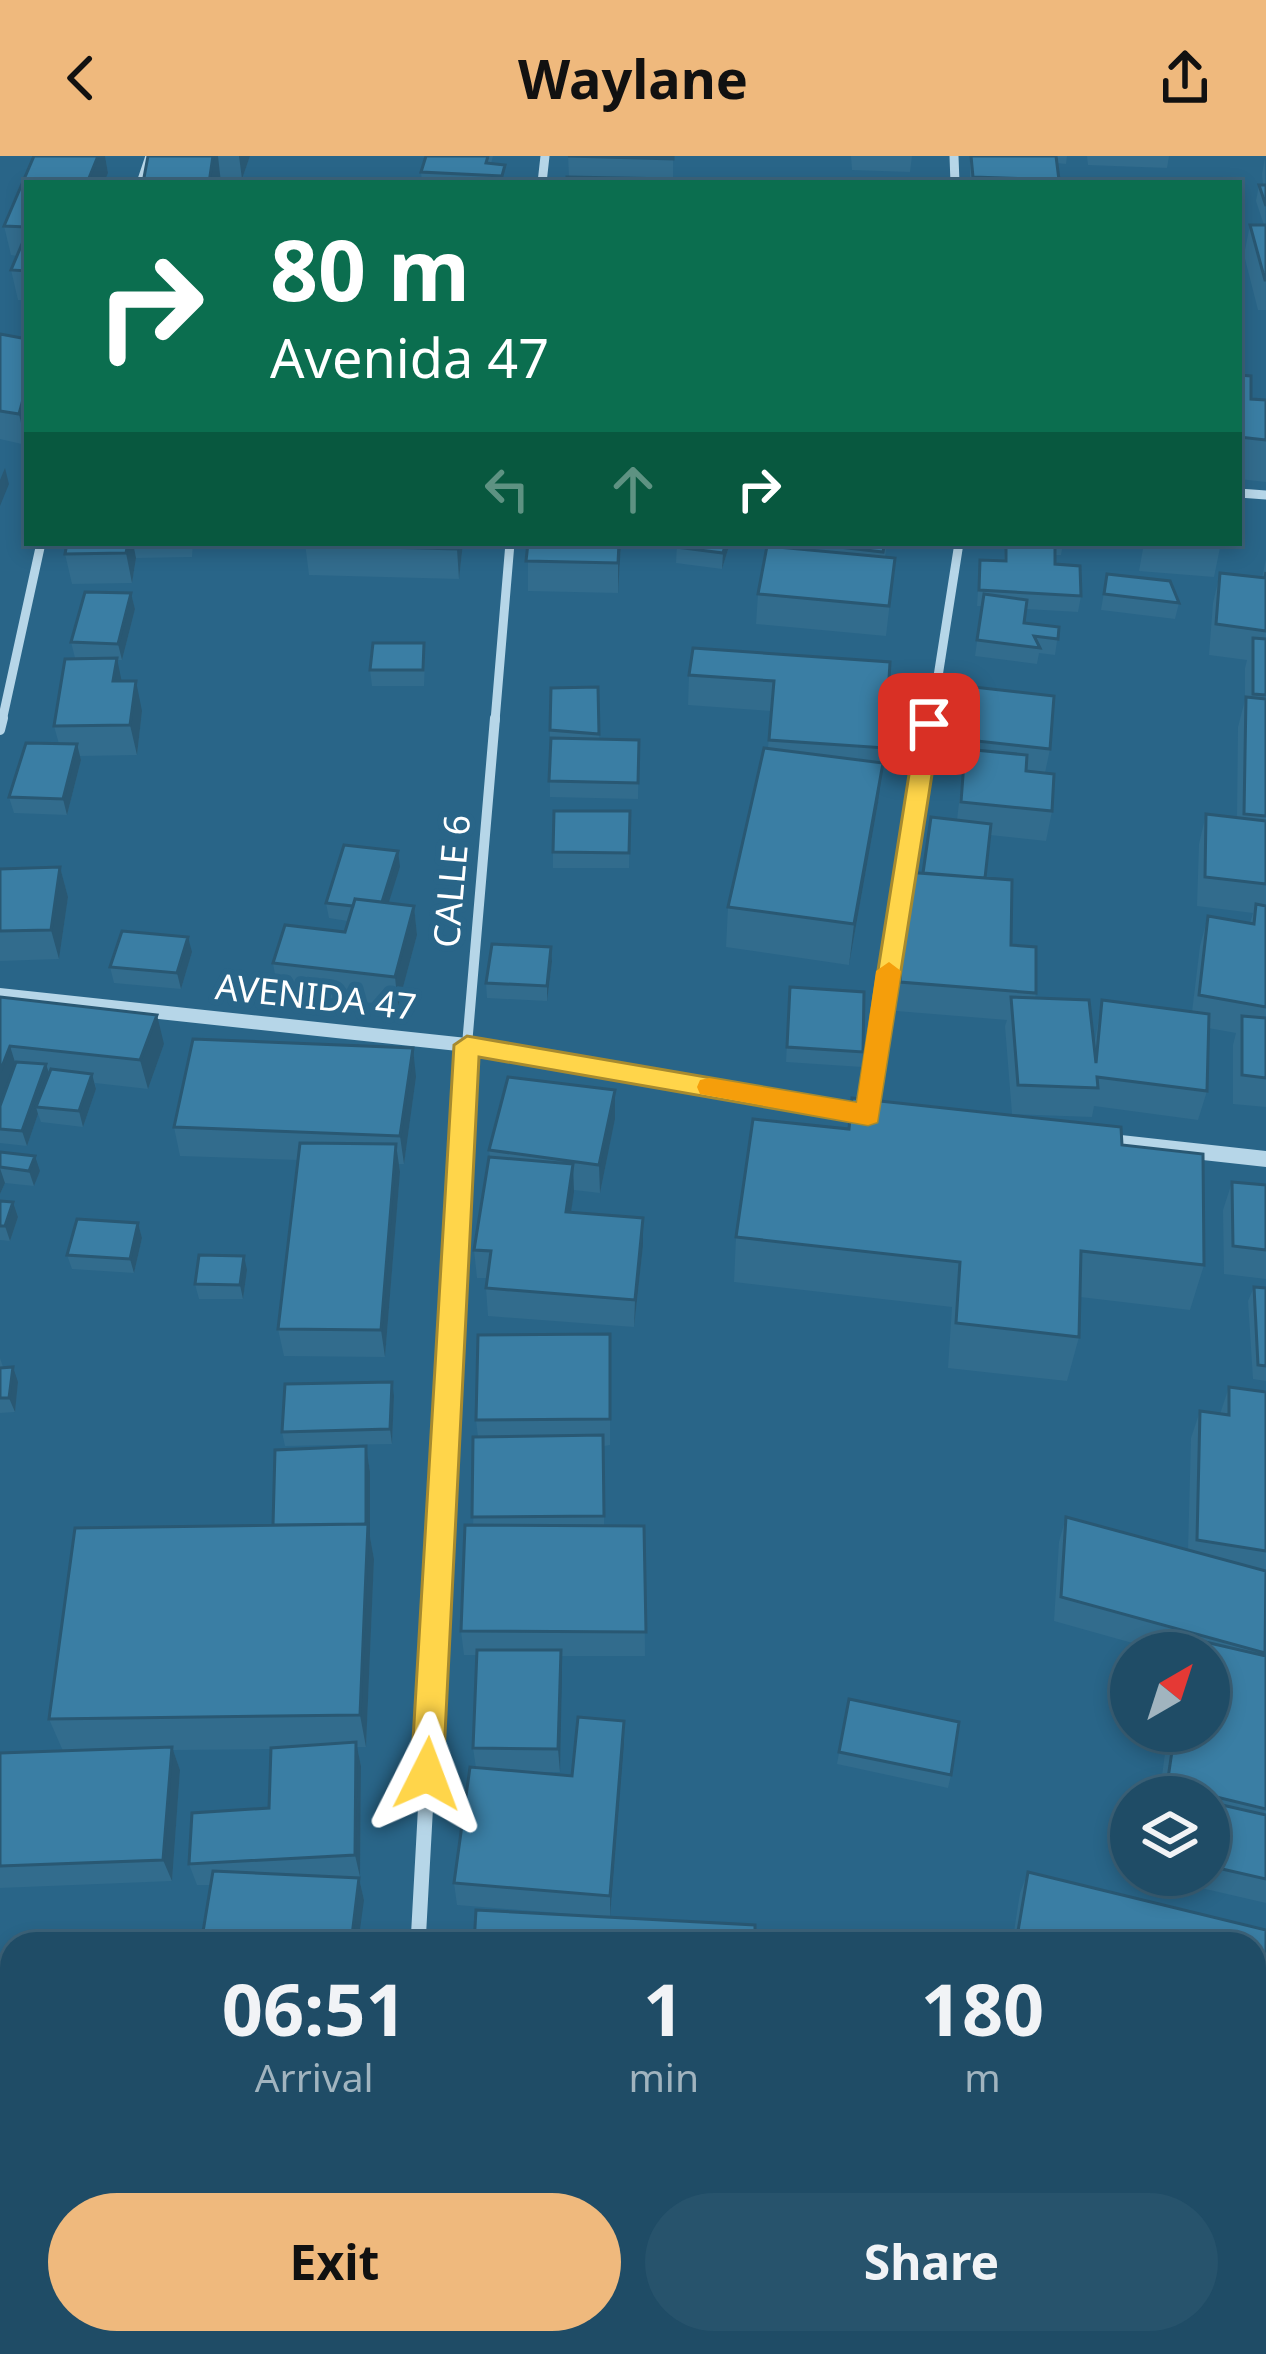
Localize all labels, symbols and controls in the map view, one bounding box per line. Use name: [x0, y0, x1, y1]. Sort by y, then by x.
text: Waylane: [518, 41, 748, 115]
icon: back: [48, 45, 114, 111]
icon: share: [1152, 45, 1218, 111]
text: 80 m: [270, 211, 470, 326]
icon: right: [72, 228, 228, 384]
text: Avenida 47: [270, 320, 549, 394]
icon: left: [474, 456, 540, 522]
icon: ahead: [600, 456, 666, 522]
icon: right: [726, 456, 792, 522]
pin: [878, 673, 980, 775]
icon: arrive: [896, 691, 962, 757]
street label: CALLE 6: [421, 812, 481, 950]
street label: AVENIDA 47: [213, 961, 419, 1031]
north arrow: [1110, 1632, 1230, 1752]
map controls: [1110, 1632, 1230, 1896]
position arrow: [364, 1711, 490, 1837]
button: layers: [1110, 1776, 1230, 1896]
text: 06:51: [222, 1959, 407, 2057]
text: 1: [643, 1959, 684, 2057]
text: 180: [921, 1959, 1044, 2057]
text: Arrival: [255, 2050, 374, 2103]
text: min: [628, 2050, 699, 2103]
text: m: [964, 2050, 1001, 2103]
button: Exit: [48, 2193, 621, 2331]
button: Share: [645, 2193, 1218, 2331]

